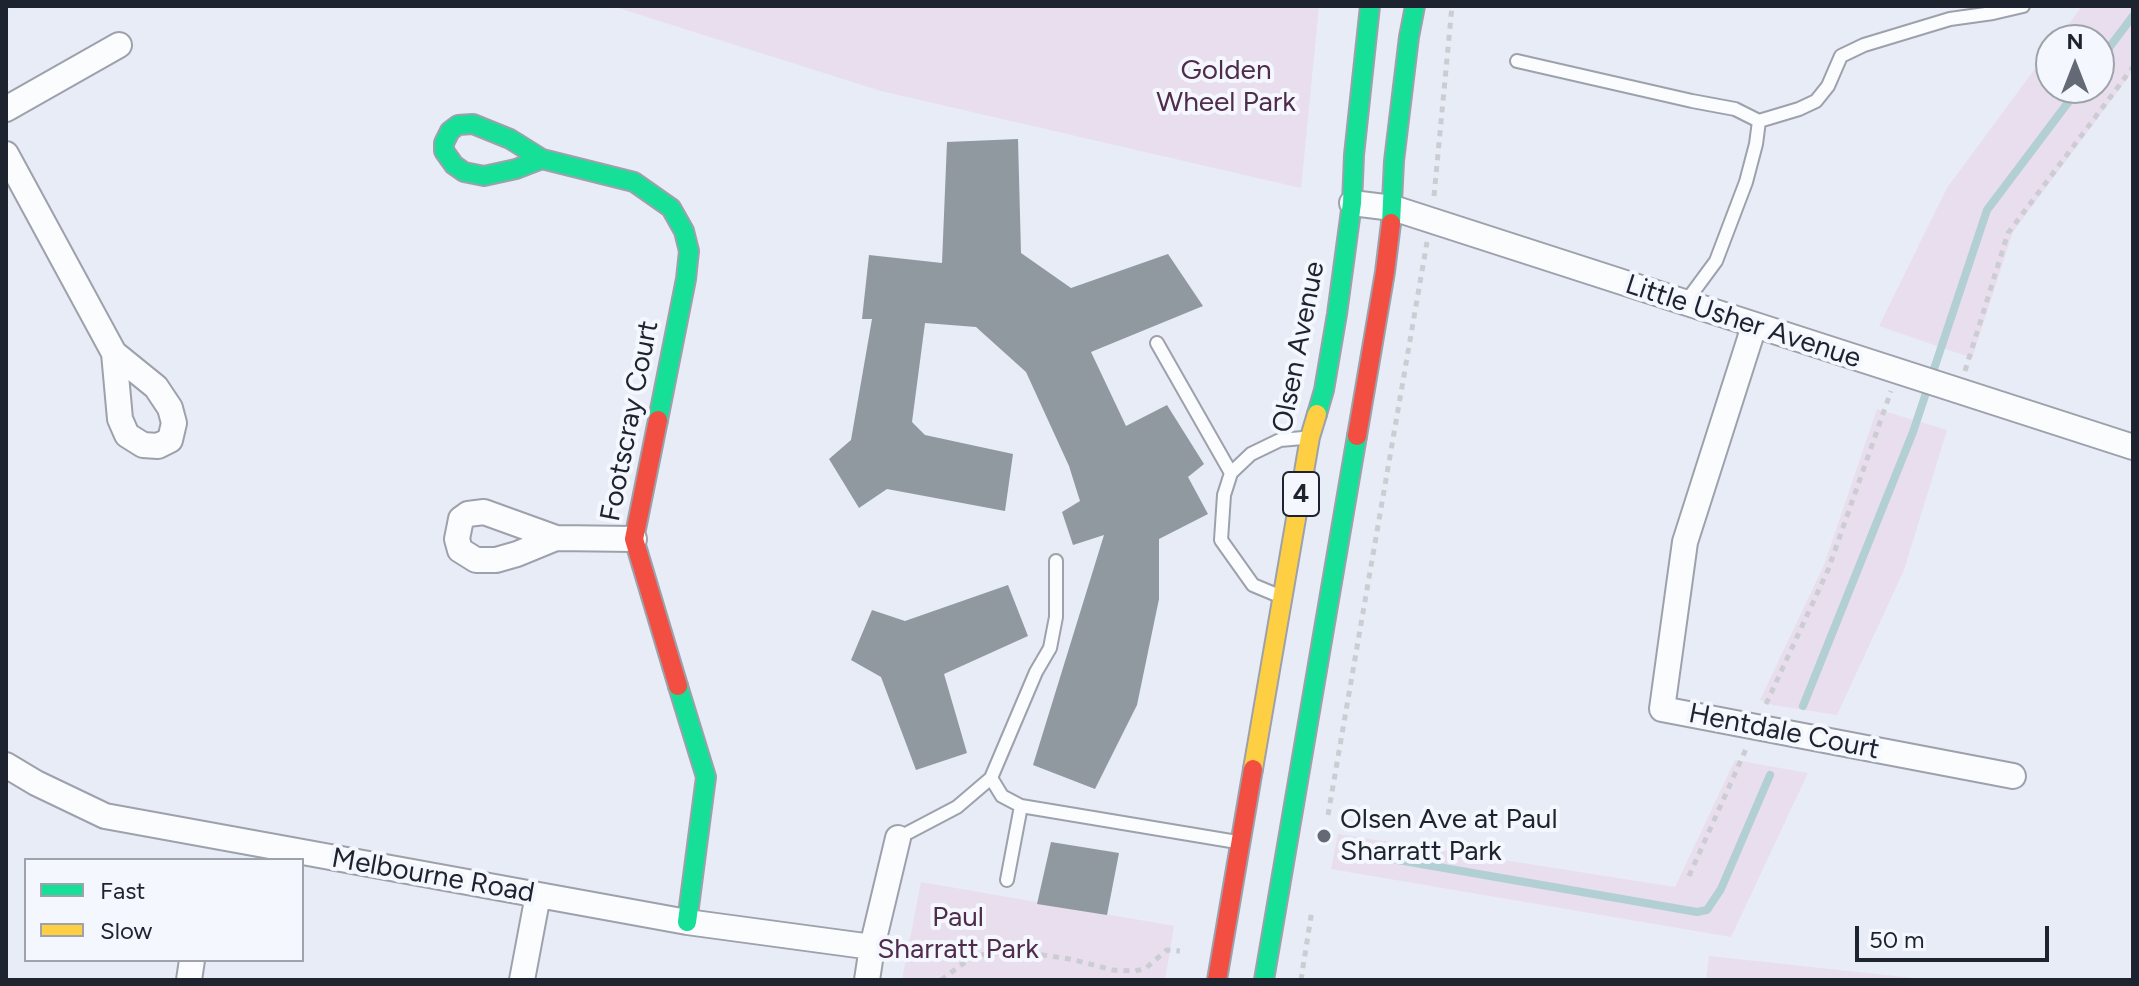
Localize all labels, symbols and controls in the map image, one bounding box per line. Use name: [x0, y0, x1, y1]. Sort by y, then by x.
north arrow: [2035, 24, 2115, 104]
text: N: [2066, 28, 2084, 55]
park label: Golden Wheel Park: [1156, 54, 1296, 120]
street label: Olsen Avenue: [1266, 259, 1332, 435]
street label: Little Usher Avenue: [1621, 268, 1865, 376]
street label: Footscray Court: [594, 318, 666, 524]
road number: 4: [1283, 472, 1319, 516]
street label: Hentdale Court: [1686, 697, 1882, 767]
place label: Olsen Ave at Paul Sharratt Park: [1340, 803, 1558, 869]
marker: Olsen Ave at Paul Sharratt Park: [1315, 827, 1333, 845]
street label: Melbourne Road: [329, 842, 537, 910]
legend: [24, 858, 304, 962]
text: Fast: [100, 876, 145, 905]
park label: Paul Sharratt Park: [877, 901, 1039, 967]
scale bar: [1859, 910, 2053, 960]
text: Slow: [100, 916, 152, 945]
text: 50 m: [1869, 925, 1925, 954]

